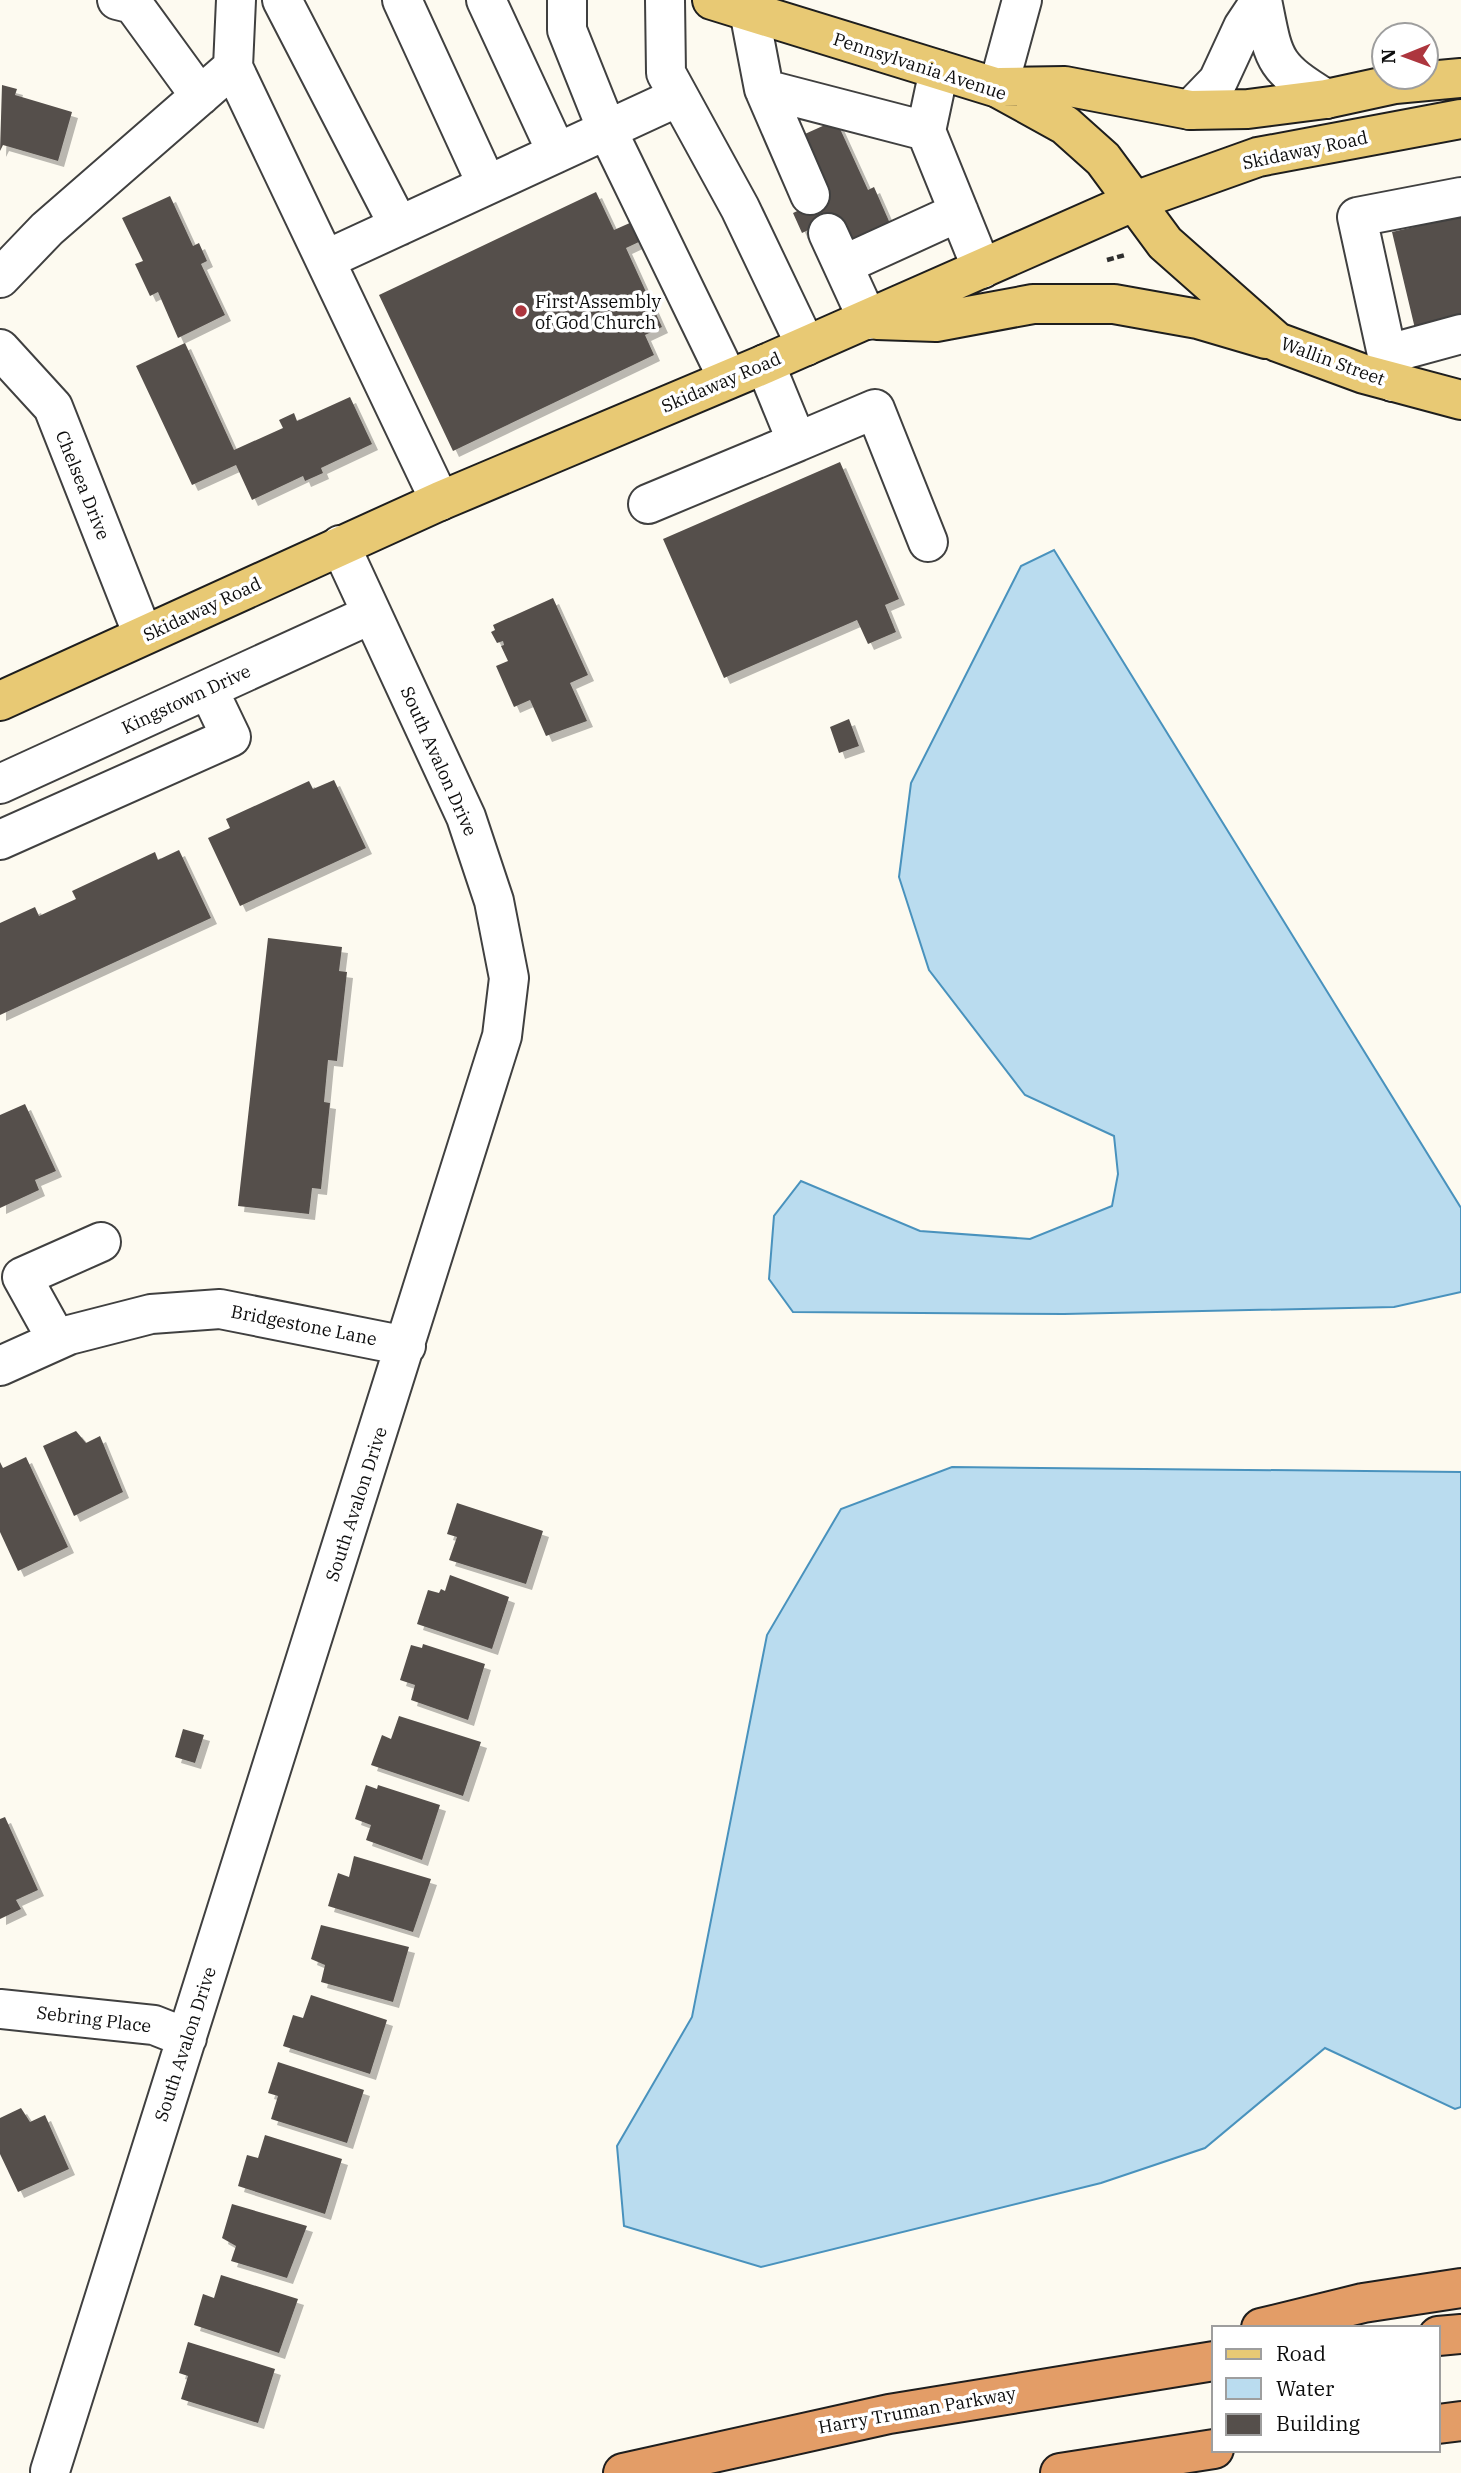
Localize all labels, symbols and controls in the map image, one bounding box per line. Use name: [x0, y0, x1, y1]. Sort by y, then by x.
north arrow: [1370, 21, 1440, 91]
street label: Pennsylvania Avenue: [830, 27, 1010, 105]
text: N: [1376, 49, 1400, 64]
street label: Skidaway Road: [1240, 125, 1370, 175]
place label: First Assembly of God Church: [535, 290, 661, 334]
marker: First Assembly of God Church: [513, 303, 529, 319]
street label: Wallin Street: [1278, 332, 1388, 390]
street label: Skidaway Road: [658, 346, 784, 418]
street label: Chelsea Drive: [51, 427, 115, 543]
street label: Skidaway Road: [139, 572, 265, 646]
street label: Kingstown Drive: [118, 659, 254, 739]
street label: South Avalon Drive: [396, 683, 482, 839]
street label: Bridgestone Lane: [229, 1300, 379, 1350]
street label: South Avalon Drive: [320, 1424, 392, 1584]
street label: South Avalon Drive: [149, 1964, 221, 2124]
street label: Sebring Place: [35, 2001, 153, 2037]
legend: [1212, 2326, 1440, 2452]
text: Road: [1276, 2339, 1326, 2367]
text: Water: [1276, 2374, 1335, 2402]
street label: Harry Truman Parkway: [816, 2381, 1018, 2439]
text: Building: [1276, 2409, 1361, 2437]

